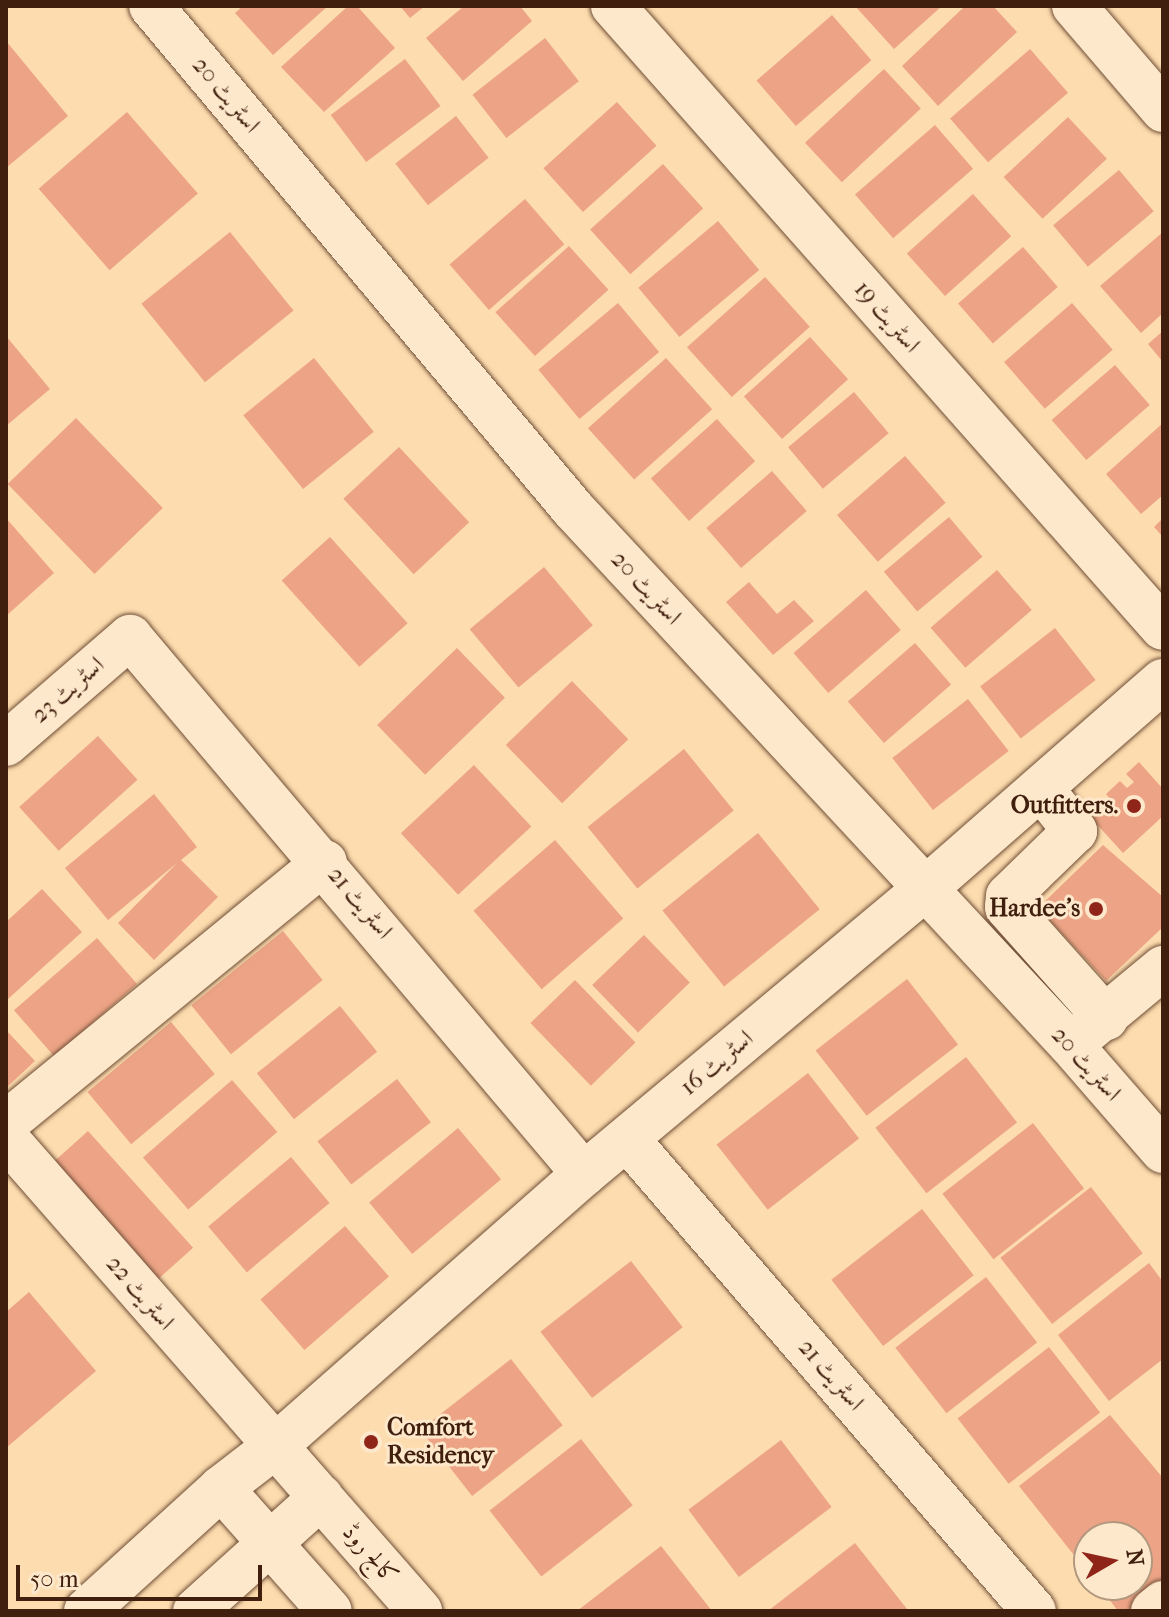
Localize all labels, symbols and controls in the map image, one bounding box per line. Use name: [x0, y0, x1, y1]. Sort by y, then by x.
street label: اسٹریٹ 20: [186, 51, 266, 139]
street label: اسٹریٹ 19: [848, 275, 926, 359]
street label: اسٹریٹ 20: [605, 545, 687, 631]
street label: اسٹریٹ 23: [26, 651, 110, 729]
place label: Outfitters.: [1011, 792, 1118, 820]
marker: Outfitters.: [1125, 797, 1143, 815]
street label: اسٹریٹ 21: [321, 861, 399, 945]
place label: Hardee's: [989, 895, 1080, 923]
marker: Hardee's: [1087, 900, 1105, 918]
street label: اسٹریٹ 20: [1045, 1021, 1127, 1107]
street label: اسٹریٹ 16: [675, 1024, 759, 1102]
street label: اسٹریٹ 22: [100, 1250, 180, 1336]
street label: اسٹریٹ 21: [792, 1333, 870, 1417]
place label: Comfort Residency: [387, 1414, 494, 1470]
marker: Comfort Residency: [362, 1433, 380, 1451]
street label: کالج روڈ: [336, 1518, 404, 1590]
north arrow: [1073, 1521, 1153, 1601]
text: N: [1121, 1547, 1149, 1568]
scale bar: [20, 1549, 266, 1599]
text: 50 m: [30, 1565, 79, 1593]

